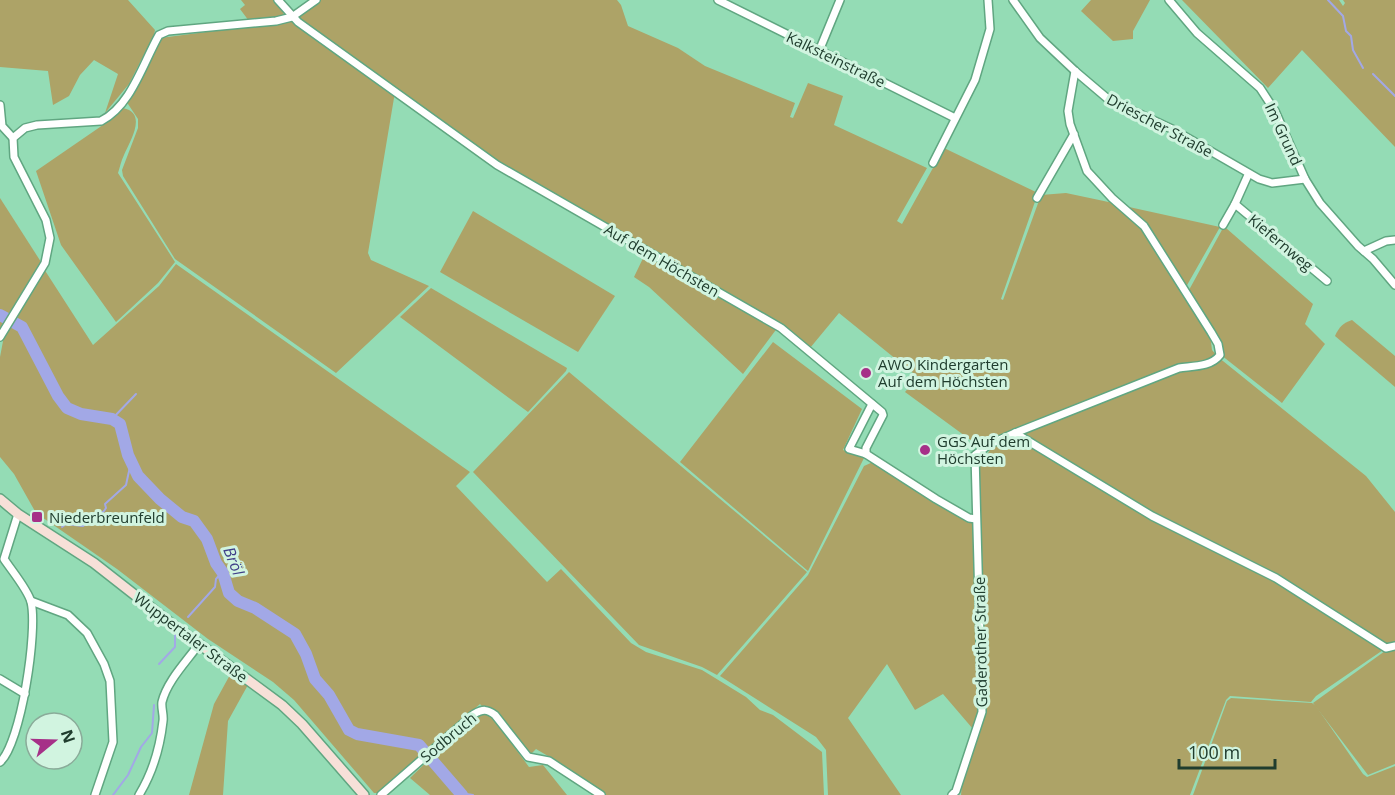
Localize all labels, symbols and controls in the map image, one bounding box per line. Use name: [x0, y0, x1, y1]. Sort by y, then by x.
street label: Kalksteinstraße: [783, 26, 889, 92]
street label: Driescher Straße: [1104, 89, 1216, 161]
street label: Im Grund: [1261, 100, 1307, 168]
street label: Kiefernweg: [1245, 209, 1317, 275]
street label: Auf dem Höchsten: [601, 219, 723, 301]
place label: AWO Kindergarten Auf dem Höchsten: [878, 354, 1008, 391]
marker: AWO Kindergarten Auf dem Höchsten: [859, 366, 873, 380]
place label: GGS Auf dem Höchsten: [937, 431, 1030, 468]
marker: GGS Auf dem Höchsten: [918, 443, 932, 457]
place label: Niederbreunfeld: [49, 507, 165, 527]
marker: Niederbreunfeld: [30, 510, 44, 524]
water label: Bröl: [218, 543, 250, 579]
street label: Gaderother Straße: [969, 576, 991, 708]
street label: Wuppertaler Straße: [130, 588, 252, 686]
street label: Sodbruch: [416, 708, 480, 766]
north arrow: [24, 711, 84, 771]
text: N: [56, 726, 81, 746]
scale bar: [1179, 732, 1275, 770]
text: 100 m: [1188, 740, 1240, 764]

